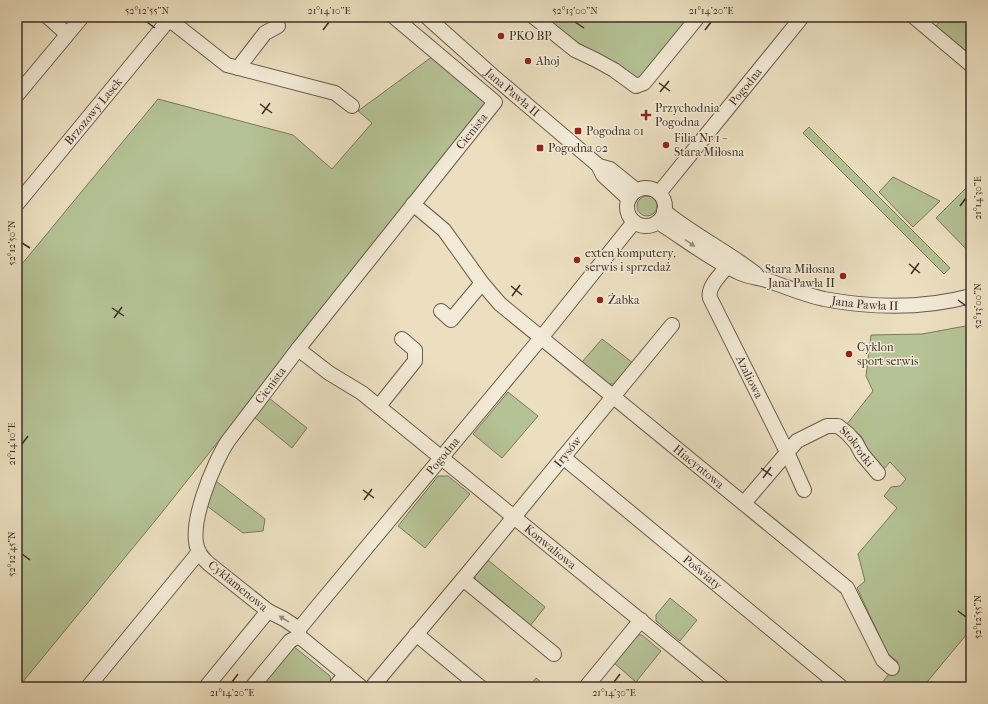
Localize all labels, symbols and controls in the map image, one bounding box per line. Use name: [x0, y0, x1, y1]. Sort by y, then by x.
text: 52°12'55"N: [125, 5, 169, 17]
text: 21°14'10"E: [308, 5, 351, 17]
text: 52°13'00"N: [552, 5, 598, 17]
text: 21°14'20"E: [689, 5, 733, 17]
place label: PKO BP: [509, 29, 552, 43]
marker: PKO BP: [496, 31, 506, 41]
place label: Ahoj: [535, 54, 560, 68]
marker: Ahoj: [523, 56, 533, 66]
street label: Jana Pawła II: [482, 65, 543, 120]
street label: Pogodna: [726, 65, 765, 108]
street label: Brzozowy Lasek: [62, 74, 125, 148]
place label: Przychodnia Pogodna: [655, 101, 720, 129]
marker: Przychodnia Pogodna: [640, 109, 652, 121]
street label: Cienista: [453, 110, 491, 152]
place label: Pogodna 01: [586, 124, 644, 138]
marker: Pogodna 01: [573, 126, 583, 136]
place label: Filia Nr 1 – Stara Miłosna: [674, 131, 744, 159]
marker: Filia Nr 1 – Stara Miłosna: [661, 140, 671, 150]
place label: Pogodna 02: [548, 141, 608, 155]
marker: Pogodna 02: [535, 143, 545, 153]
text: 21°14'30"E: [972, 176, 984, 220]
text: 52°12'50"N: [6, 220, 18, 266]
one-way arrow: [685, 239, 696, 247]
place label: exten komputery, serwis i sprzedaż: [585, 246, 676, 274]
marker: exten komputery, serwis i sprzedaż: [572, 255, 582, 265]
place label: Stara Miłosna Jana Pawła II: [765, 262, 835, 290]
marker: Stara Miłosna Jana Pawła II: [838, 271, 848, 281]
text: 52°13'00"N: [972, 283, 984, 329]
place label: Żabka: [608, 292, 640, 307]
street label: Jana Pawła II: [830, 293, 899, 313]
marker: Żabka: [595, 295, 605, 305]
place label: Cyklon sport serwis: [857, 340, 919, 368]
marker: Cyklon sport serwis: [844, 349, 854, 359]
street label: Azaliowa: [733, 353, 766, 401]
street label: Cienista: [252, 364, 289, 406]
text: 21°14'10"E: [6, 423, 18, 466]
street label: Stokrotki: [837, 423, 877, 470]
street label: Irysów: [551, 433, 585, 470]
street label: Pogodna: [423, 434, 463, 478]
street label: Hiacyntowa: [670, 442, 727, 492]
street label: Konwaliowa: [522, 522, 579, 572]
text: 52°12'45"N: [6, 531, 18, 577]
street label: Poświaty: [680, 552, 725, 593]
street label: Cyklamenowa: [205, 558, 271, 614]
text: 52°12'55"N: [972, 595, 984, 639]
one-way arrow: [278, 616, 290, 623]
text: 21°14'20"E: [210, 687, 254, 699]
text: 21°14'30"E: [592, 687, 636, 699]

